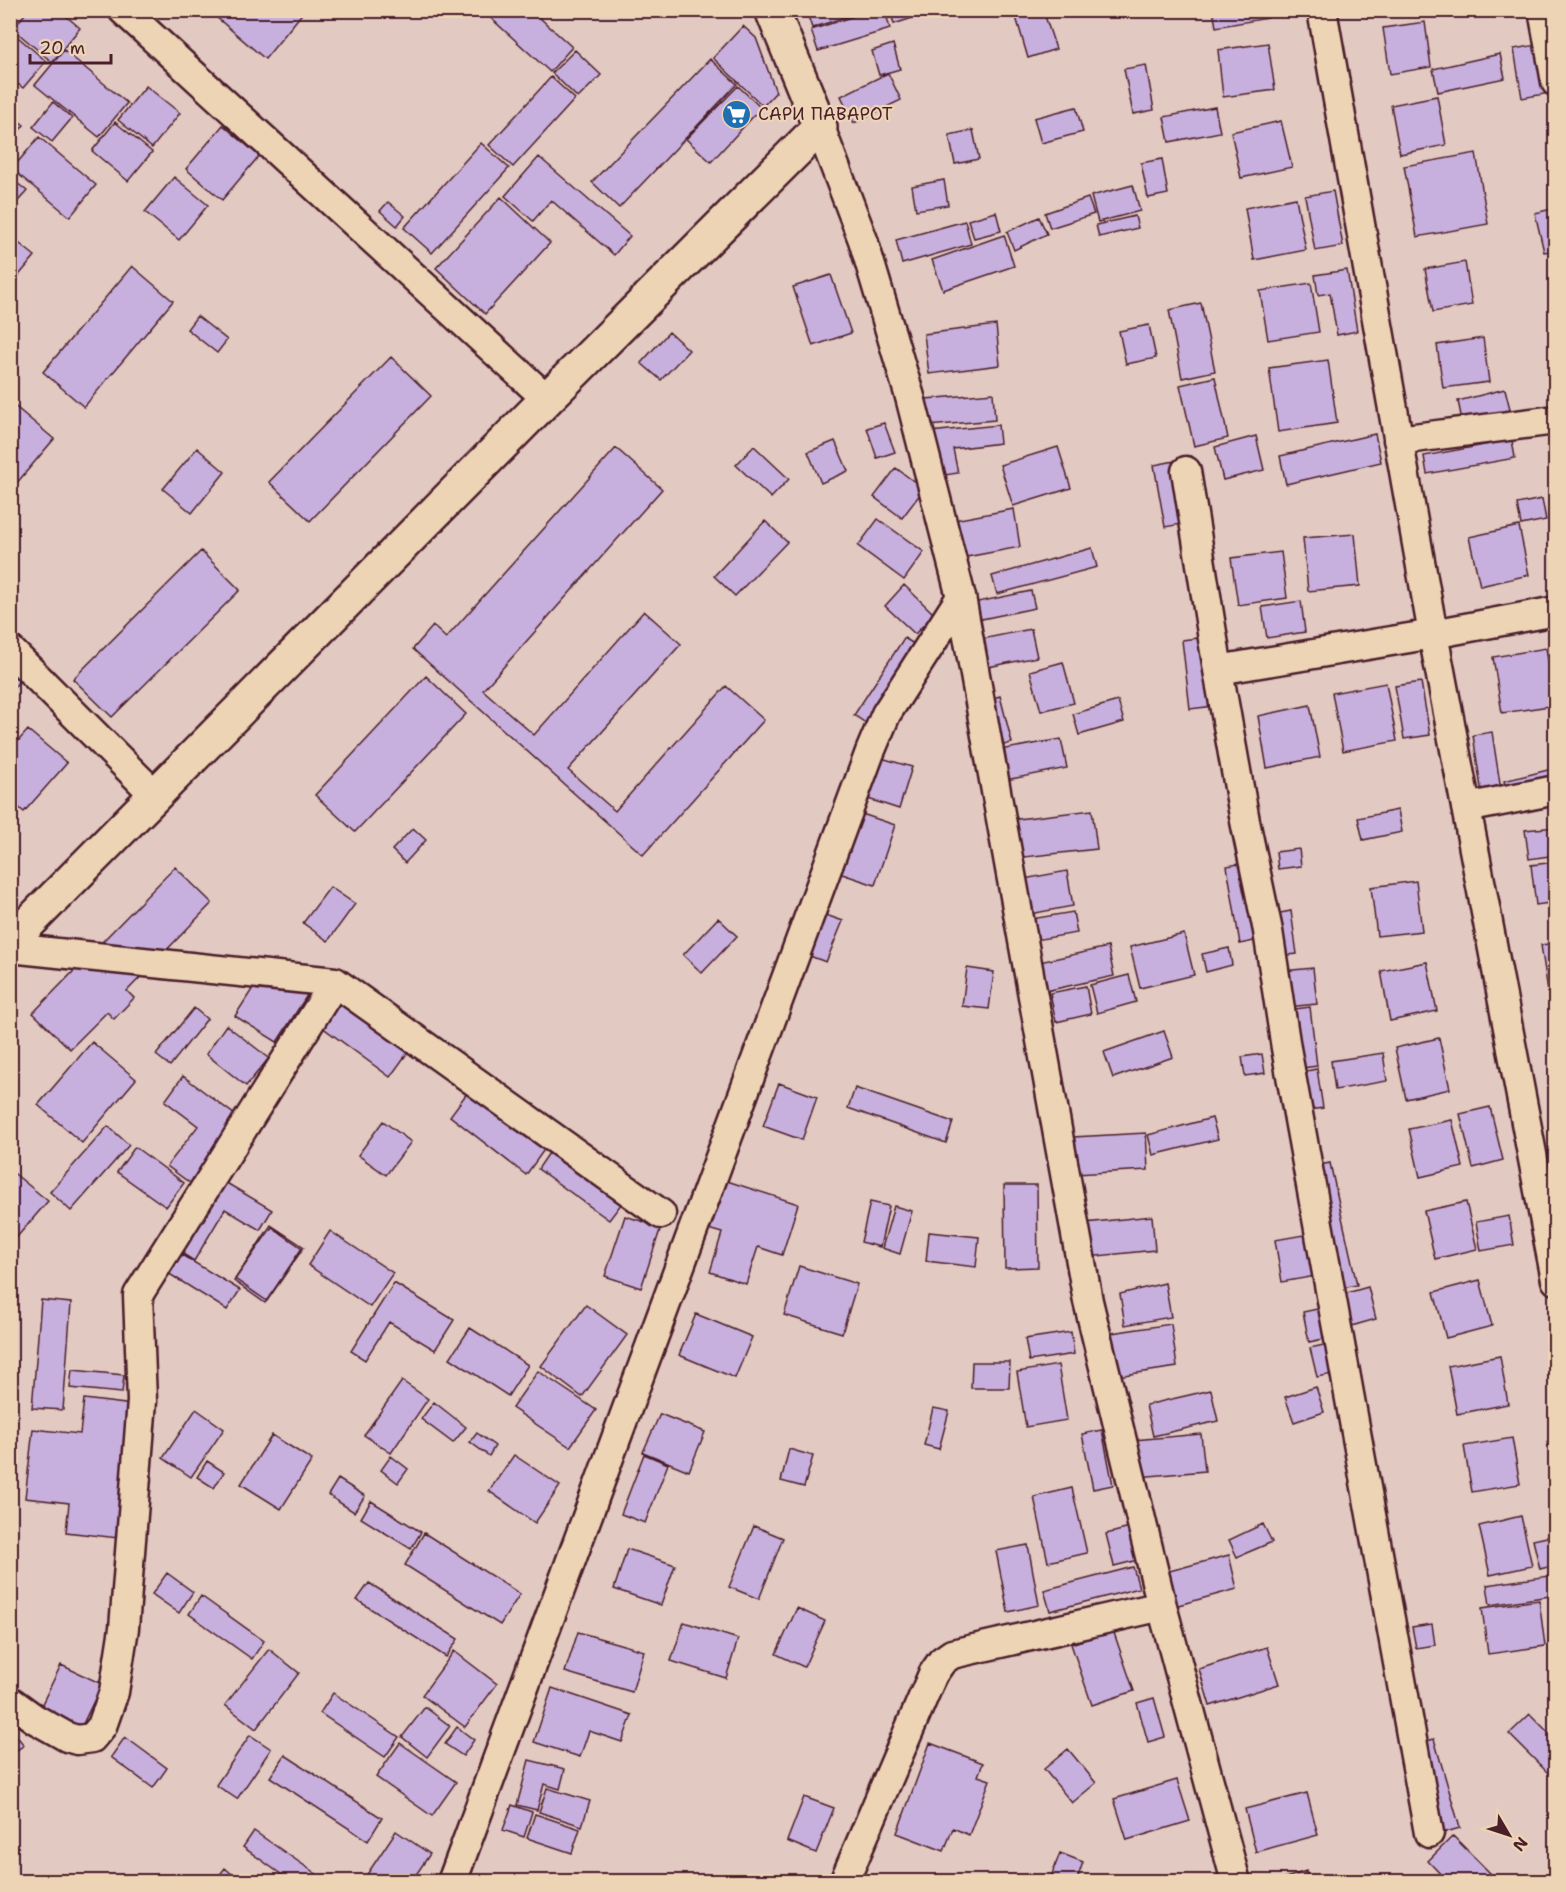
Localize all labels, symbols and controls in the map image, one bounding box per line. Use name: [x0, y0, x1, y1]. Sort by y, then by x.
scale bar: [30, 27, 111, 65]
text: 20 m: [39, 36, 85, 60]
supermarket icon: САРИ ПАВАРОТ: [721, 98, 753, 130]
place label: САРИ ПАВАРОТ: [758, 102, 893, 126]
north arrow: [1479, 1805, 1539, 1865]
text: N: [1508, 1833, 1532, 1856]

